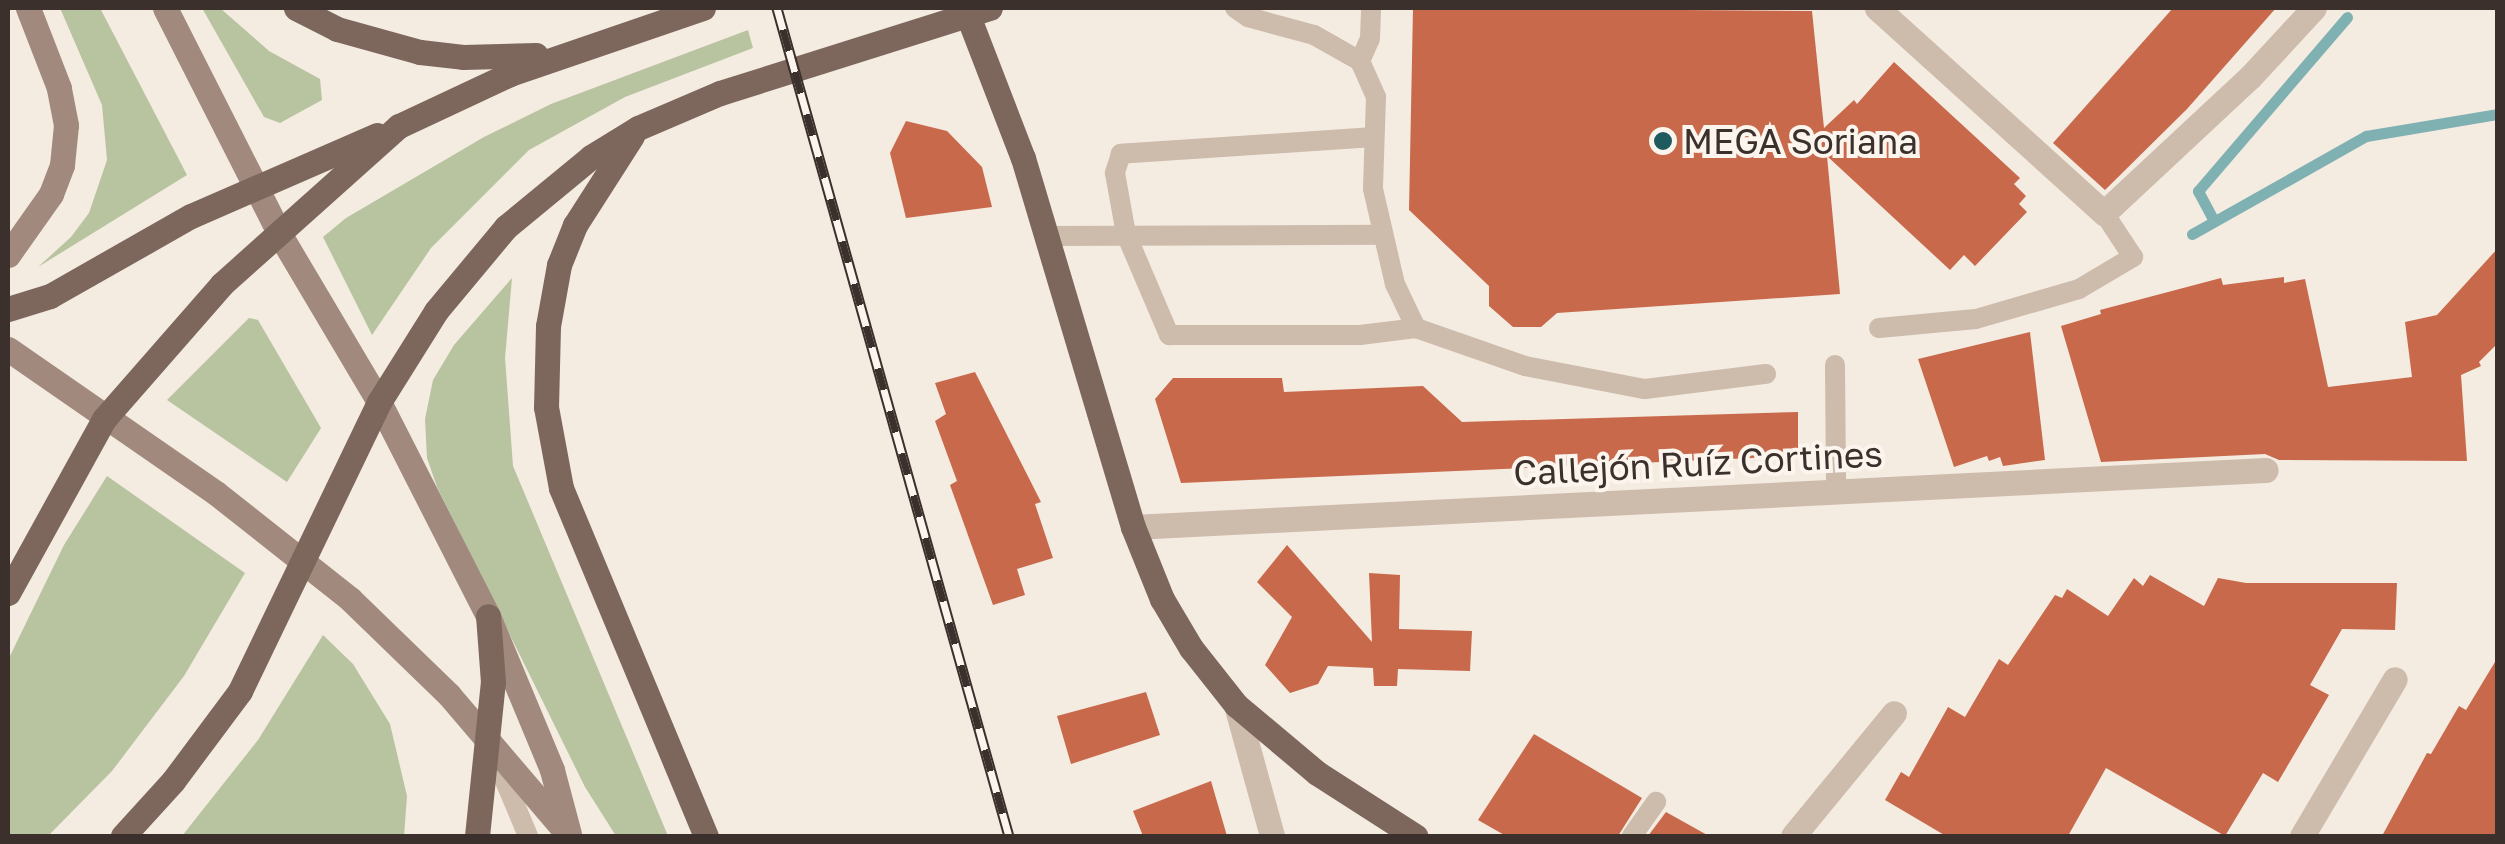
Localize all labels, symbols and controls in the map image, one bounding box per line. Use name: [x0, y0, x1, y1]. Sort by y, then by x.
place label: MEGA Soriana: [1683, 120, 1918, 162]
marker: MEGA Soriana: [1652, 130, 1674, 152]
street label: Callejón Ruíz Cortines: [1512, 432, 1884, 494]

